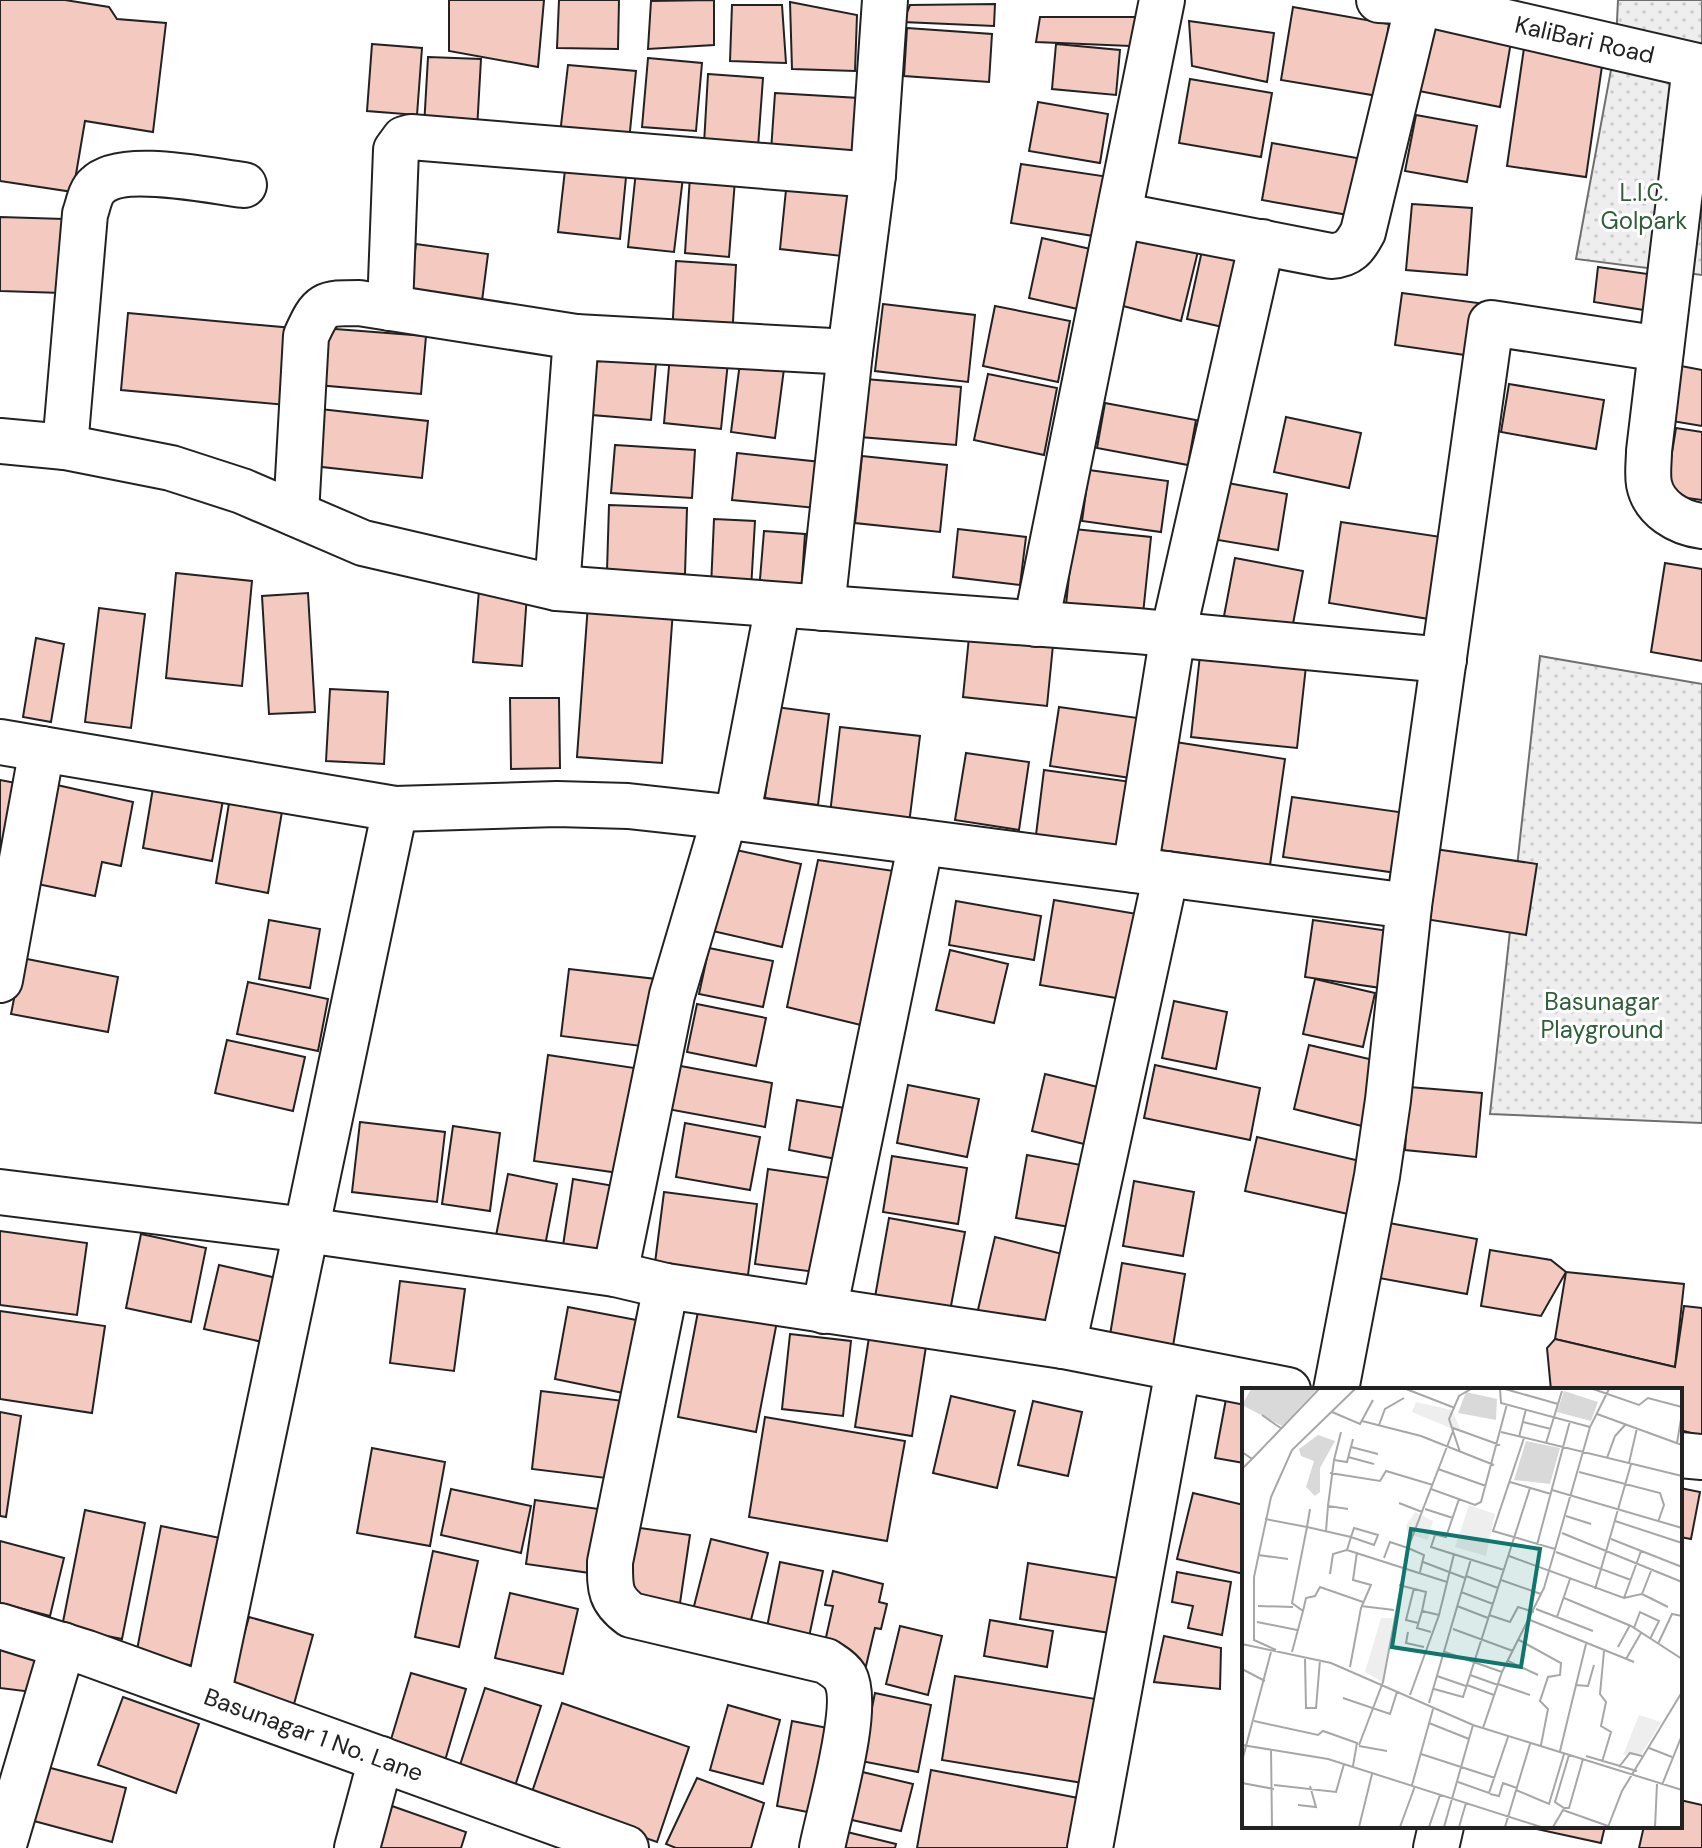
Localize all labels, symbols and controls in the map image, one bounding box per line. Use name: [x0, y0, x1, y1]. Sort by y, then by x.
street label: KaliBari Road: [1512, 9, 1658, 71]
park label: L.I.C. Golpark: [1601, 177, 1687, 236]
park label: Basunagar Playground: [1540, 986, 1664, 1045]
inset map: [1242, 1388, 1682, 1828]
street label: Basunagar 1 No. Lane: [200, 1681, 428, 1788]

